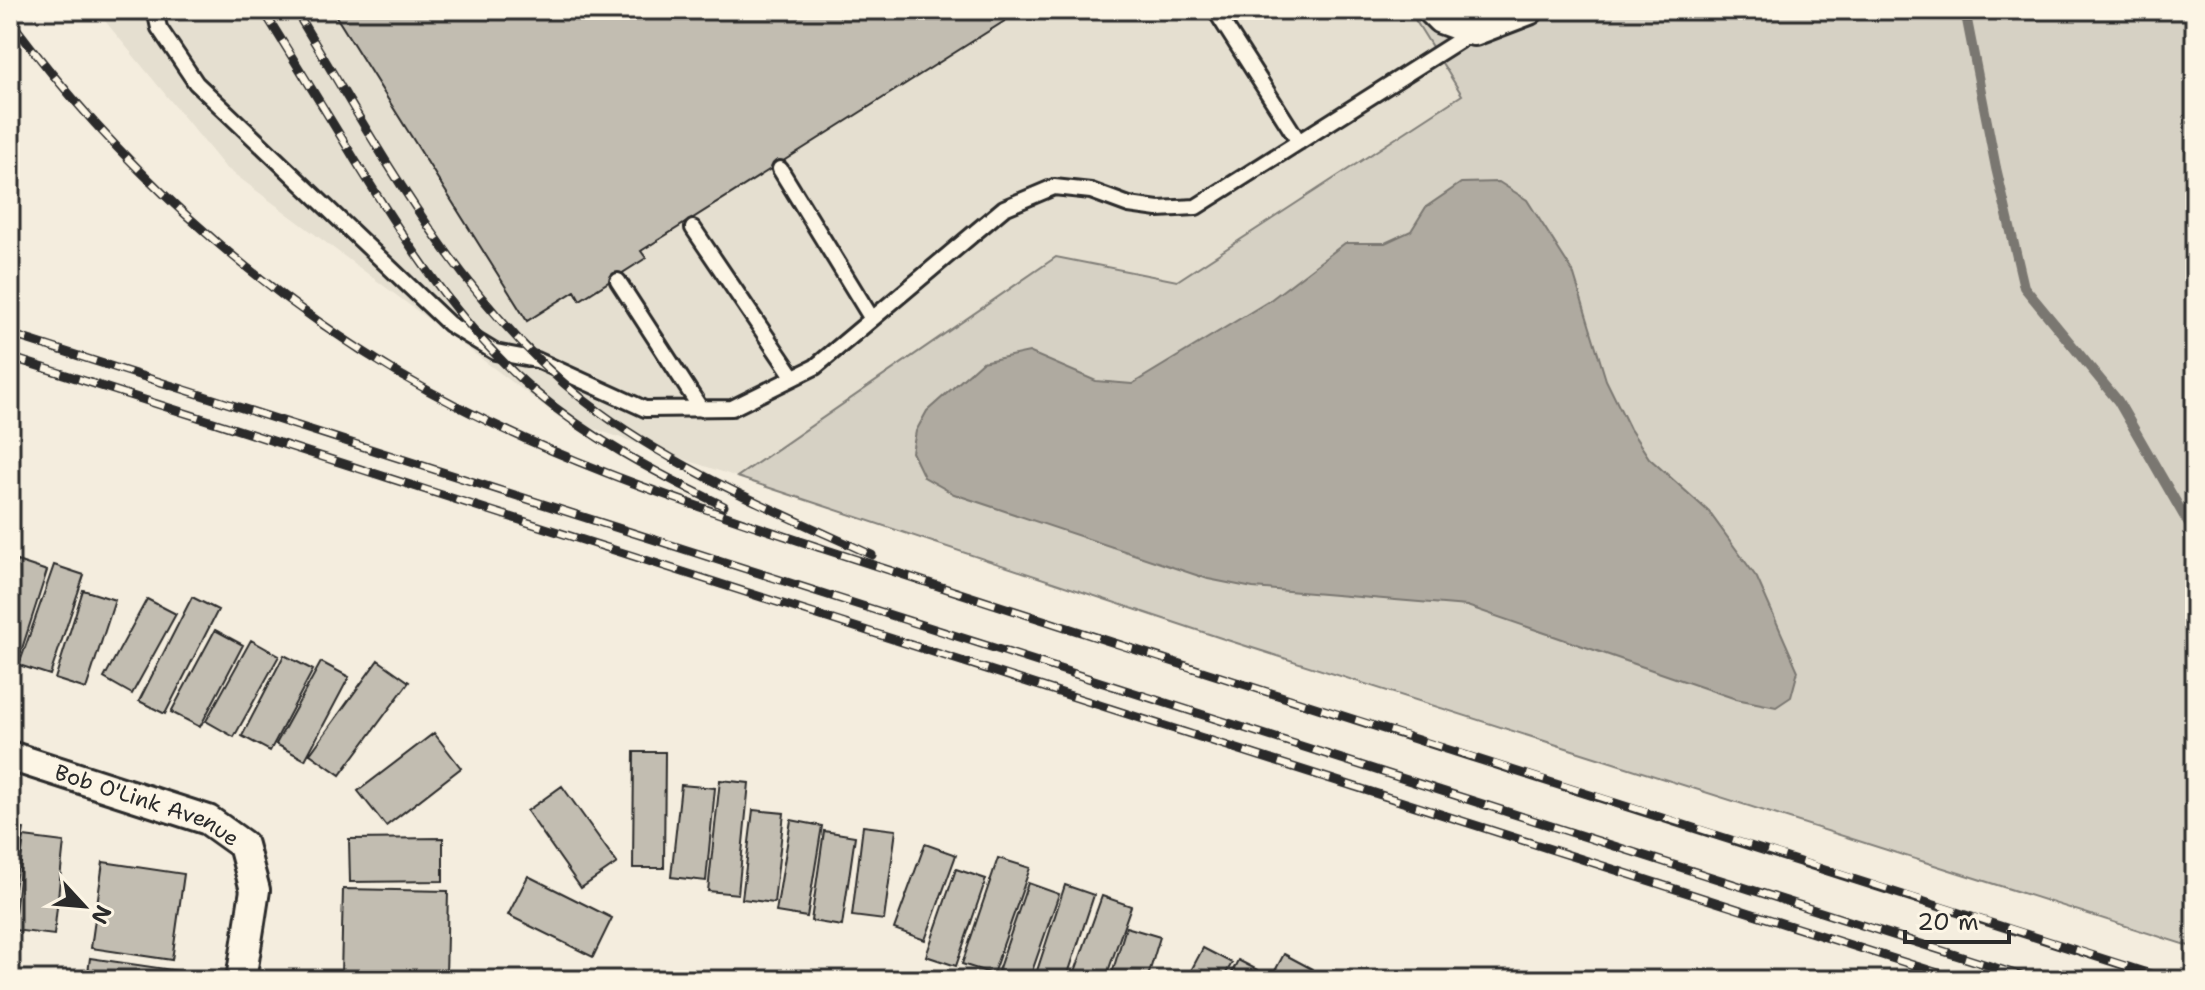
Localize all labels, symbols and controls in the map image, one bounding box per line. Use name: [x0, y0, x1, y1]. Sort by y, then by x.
street label: Bob O'Link Avenue: [51, 757, 246, 853]
north arrow: [44, 866, 124, 946]
scale bar: [1905, 894, 2009, 944]
text: N: [85, 900, 118, 929]
text: 20 m: [1917, 906, 1979, 938]

